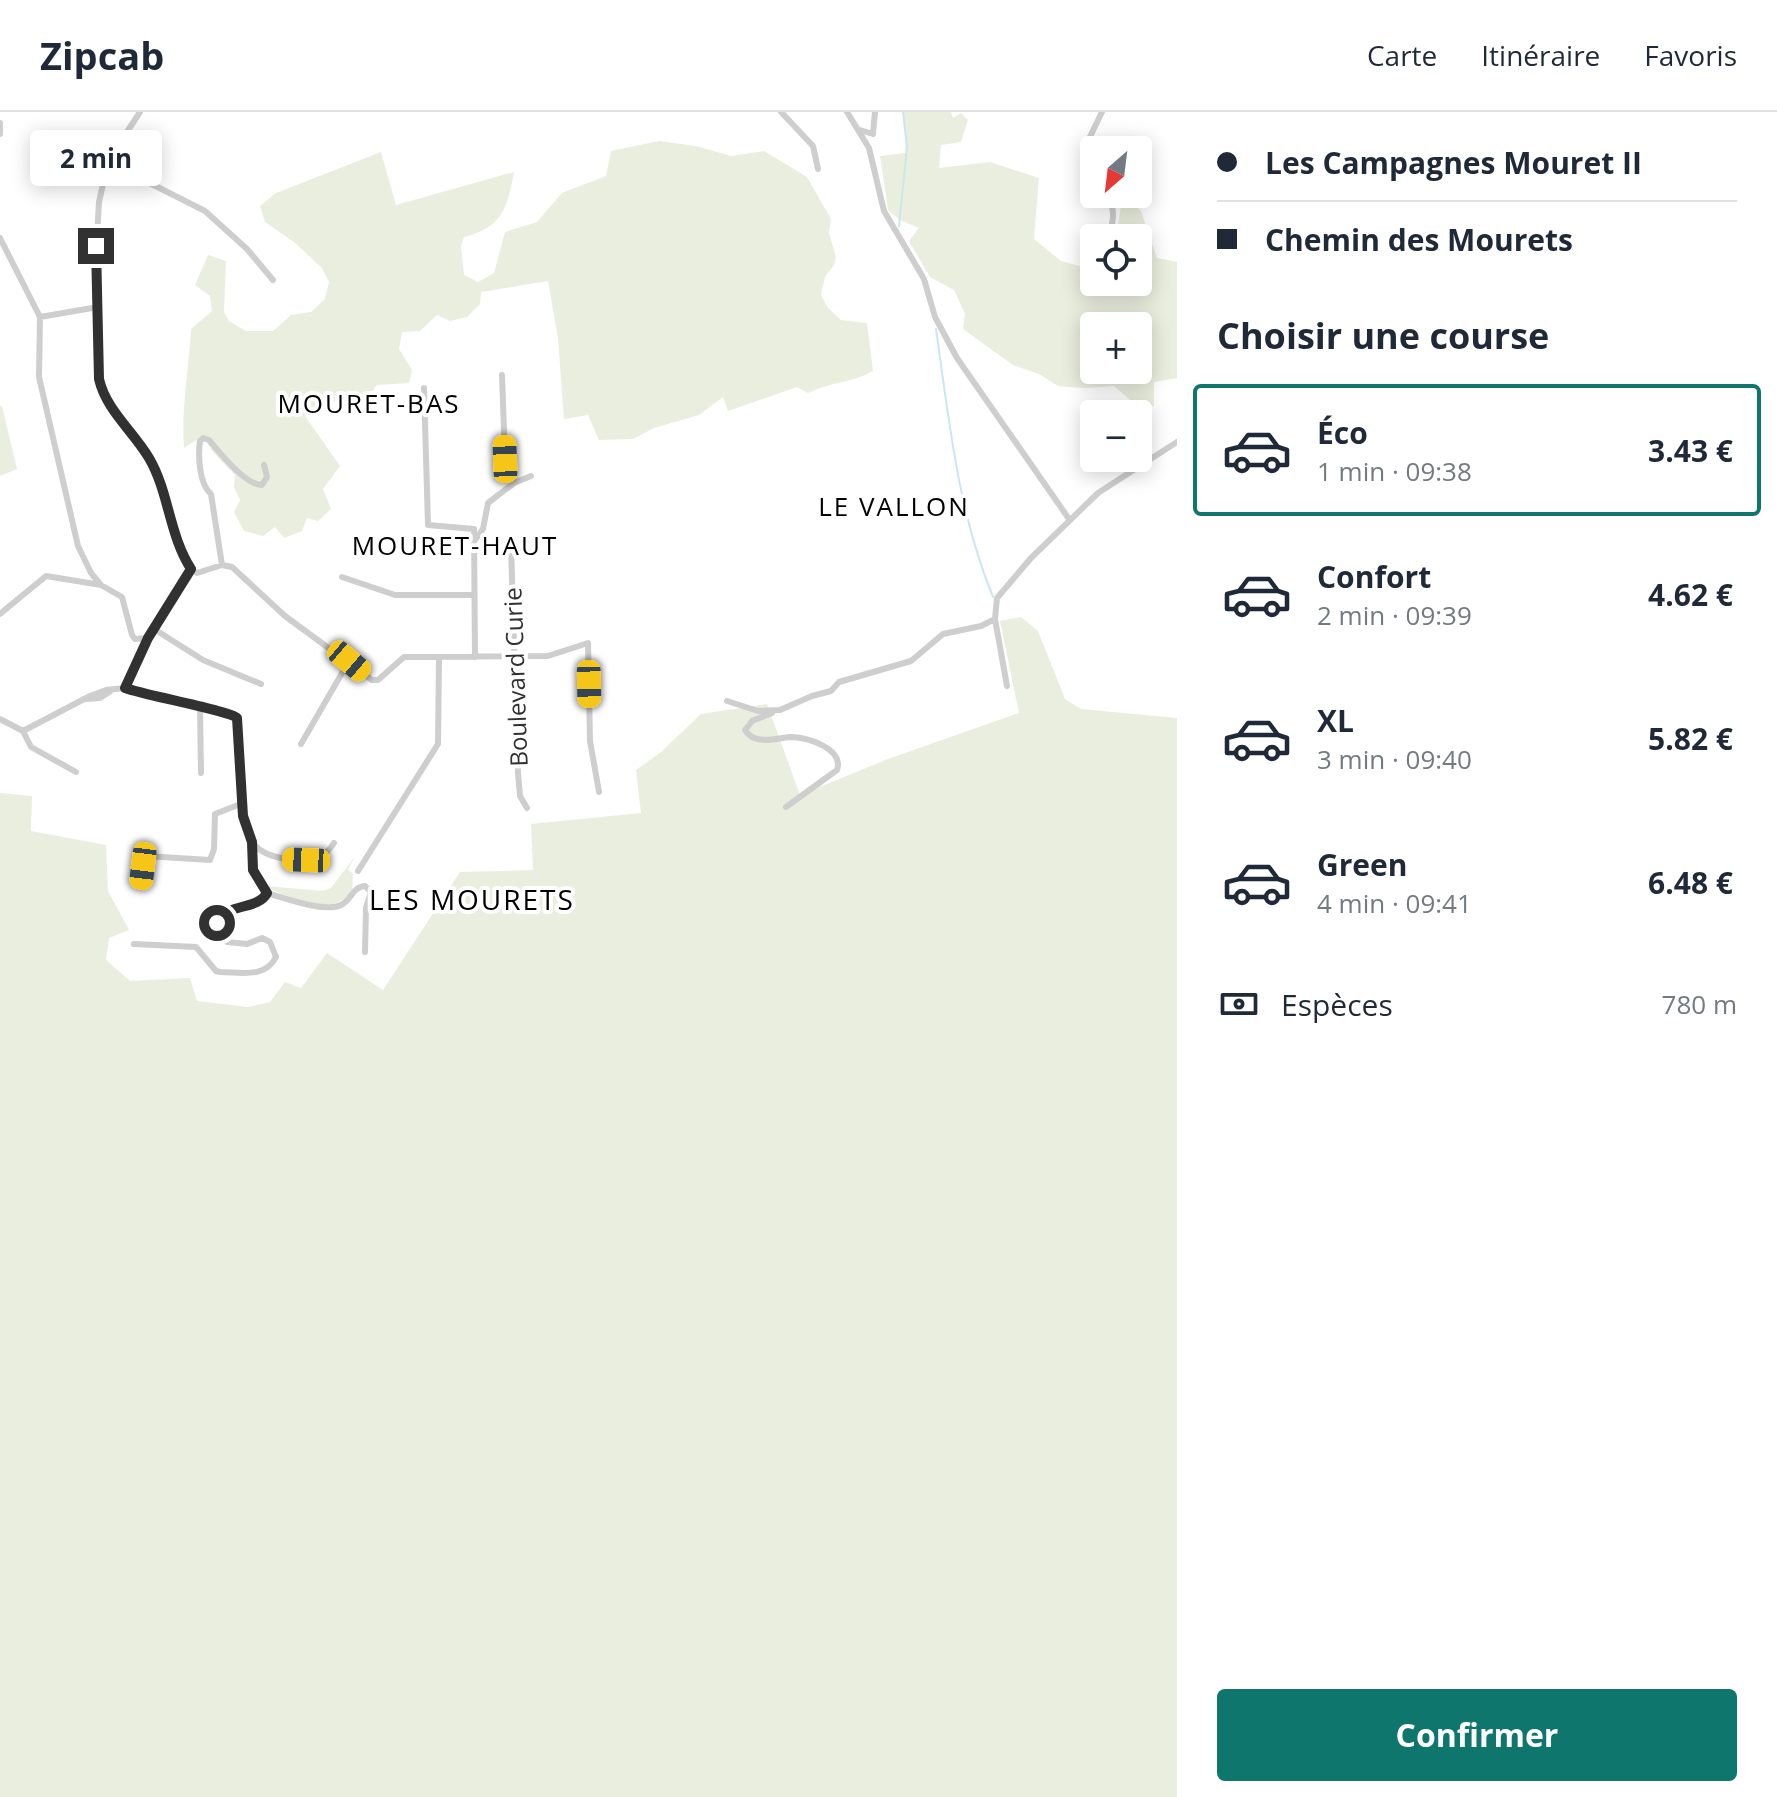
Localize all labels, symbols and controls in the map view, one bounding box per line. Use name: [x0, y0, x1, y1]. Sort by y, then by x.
text: Zipcab: [40, 29, 164, 81]
text: Carte: [1367, 36, 1437, 74]
text: Itinéraire: [1481, 36, 1600, 74]
text: Favoris: [1644, 36, 1737, 74]
callout: 2 min: [30, 130, 162, 186]
north arrow: [1080, 136, 1152, 208]
map controls: [1080, 136, 1152, 472]
text: 2 min: [60, 140, 132, 176]
text: Les Campagnes Mouret II: [1265, 142, 1642, 183]
text: Chemin des Mourets: [1265, 219, 1573, 260]
button: locate: [1080, 224, 1152, 296]
route end: [78, 228, 114, 264]
text: Choisir une course: [1217, 311, 1549, 360]
button: +: [1080, 312, 1152, 384]
district label: MOURET-BAS: [277, 385, 461, 421]
button: −: [1080, 400, 1152, 472]
text: Éco: [1317, 412, 1368, 453]
icon: car: [1221, 414, 1293, 486]
text: 3.43 €: [1648, 430, 1733, 471]
car: [492, 435, 518, 483]
text: 1 min · 09:38: [1317, 453, 1472, 489]
district label: LE VALLON: [818, 488, 970, 524]
district label: MOURET-HAUT: [352, 527, 558, 563]
text: Confort: [1317, 556, 1431, 597]
icon: car: [1221, 558, 1293, 630]
text: 4.62 €: [1648, 574, 1733, 615]
street label: Boulevard Curie: [495, 587, 535, 767]
text: 2 min · 09:39: [1317, 597, 1472, 633]
car: [323, 636, 375, 686]
car: [577, 660, 601, 708]
text: XL: [1317, 700, 1354, 741]
icon: car: [1221, 702, 1293, 774]
text: 5.82 €: [1648, 718, 1733, 759]
text: 3 min · 09:40: [1317, 741, 1472, 777]
car: [128, 841, 158, 891]
text: Green: [1317, 844, 1408, 885]
icon: car: [1221, 846, 1293, 918]
car: [282, 847, 330, 873]
text: 6.48 €: [1648, 862, 1733, 903]
district label: LES MOURETS: [369, 880, 575, 918]
text: 4 min · 09:41: [1317, 885, 1472, 921]
route start: [199, 905, 235, 941]
icon: cash: [1217, 982, 1261, 1026]
text: Espèces: [1281, 984, 1393, 1025]
text: 780 m: [1662, 986, 1737, 1022]
button: Confirmer: [1217, 1689, 1737, 1781]

